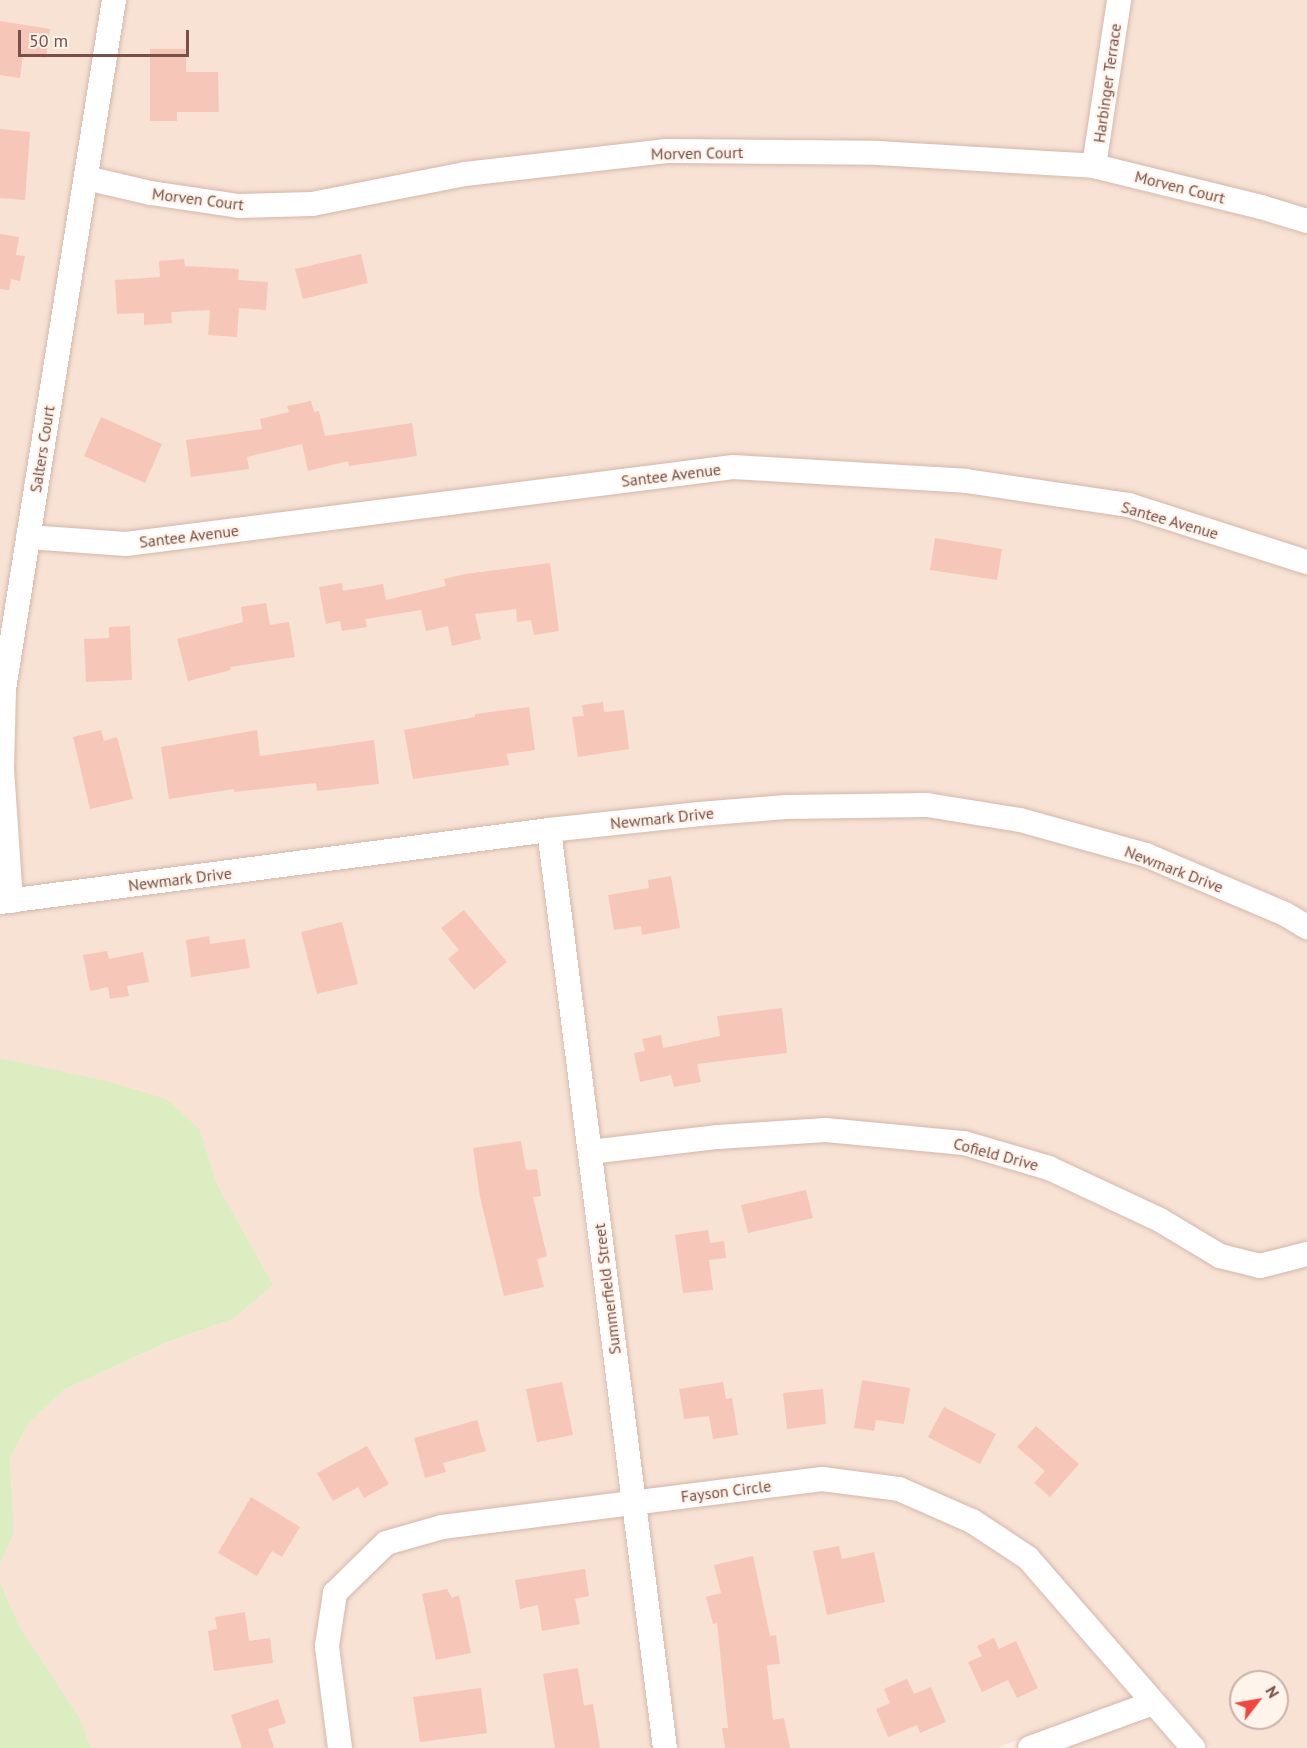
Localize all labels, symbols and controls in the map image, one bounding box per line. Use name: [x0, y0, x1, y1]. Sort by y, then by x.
scale bar: [21, 18, 192, 56]
street label: Harbinger Terrace: [1089, 22, 1125, 144]
text: 50 m: [29, 29, 68, 52]
street label: Morven Court: [651, 143, 743, 163]
street label: Morven Court: [1133, 166, 1227, 208]
street label: Morven Court: [151, 184, 245, 214]
street label: Salters Court: [26, 404, 58, 494]
street label: Santee Avenue: [620, 459, 722, 491]
street label: Santee Avenue: [1119, 497, 1221, 543]
street label: Santee Avenue: [138, 520, 240, 552]
street label: Newmark Drive: [609, 803, 715, 833]
street label: Newmark Drive: [1122, 841, 1226, 897]
street label: Newmark Drive: [127, 863, 233, 895]
street label: Cofield Drive: [951, 1133, 1041, 1175]
street label: Summerfield Street: [589, 1222, 625, 1356]
street label: Fayson Circle: [680, 1476, 772, 1506]
north arrow: [1229, 1670, 1289, 1730]
text: N: [1261, 1682, 1284, 1701]

